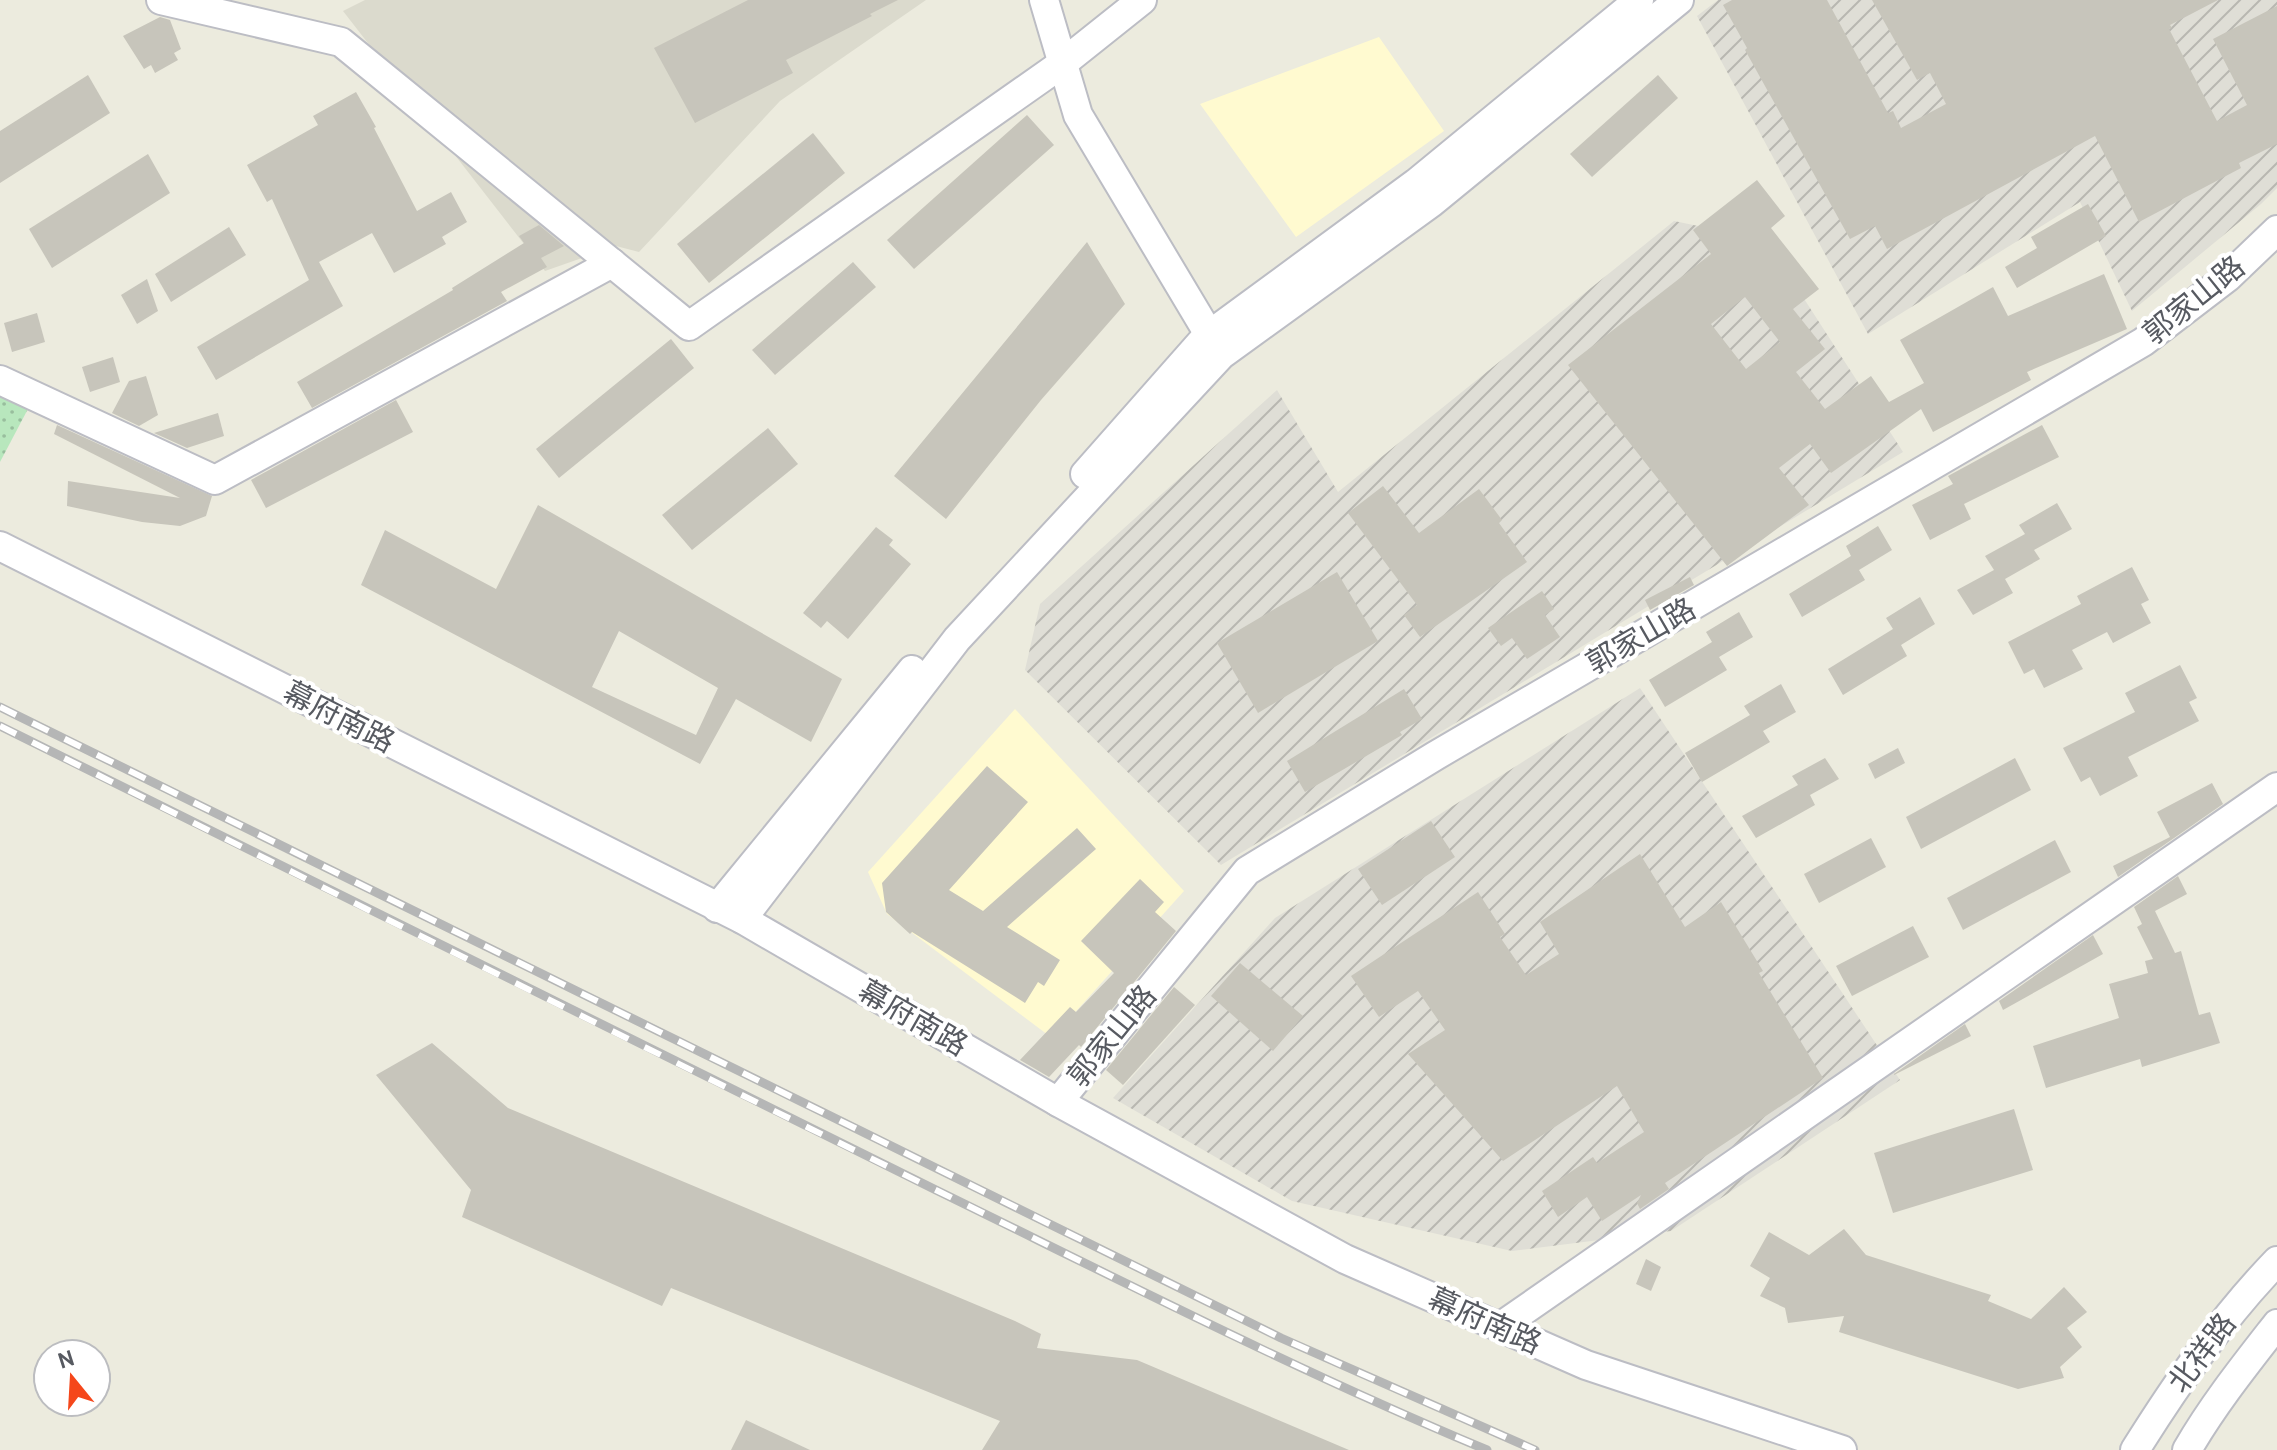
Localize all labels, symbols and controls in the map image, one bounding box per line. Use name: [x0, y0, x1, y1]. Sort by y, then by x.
street label: 郭家山路: [2135, 247, 2252, 352]
street label: 郭家山路: [1580, 590, 1702, 682]
street label: 幕府南路: [277, 673, 401, 760]
street label: 幕府南路: [852, 972, 974, 1064]
street label: 郭家山路: [1059, 977, 1164, 1094]
street label: 幕府南路: [1423, 1279, 1548, 1362]
street label: 北祥路: [2160, 1306, 2243, 1400]
north arrow: [32, 1338, 112, 1418]
text: N: [54, 1344, 78, 1375]

